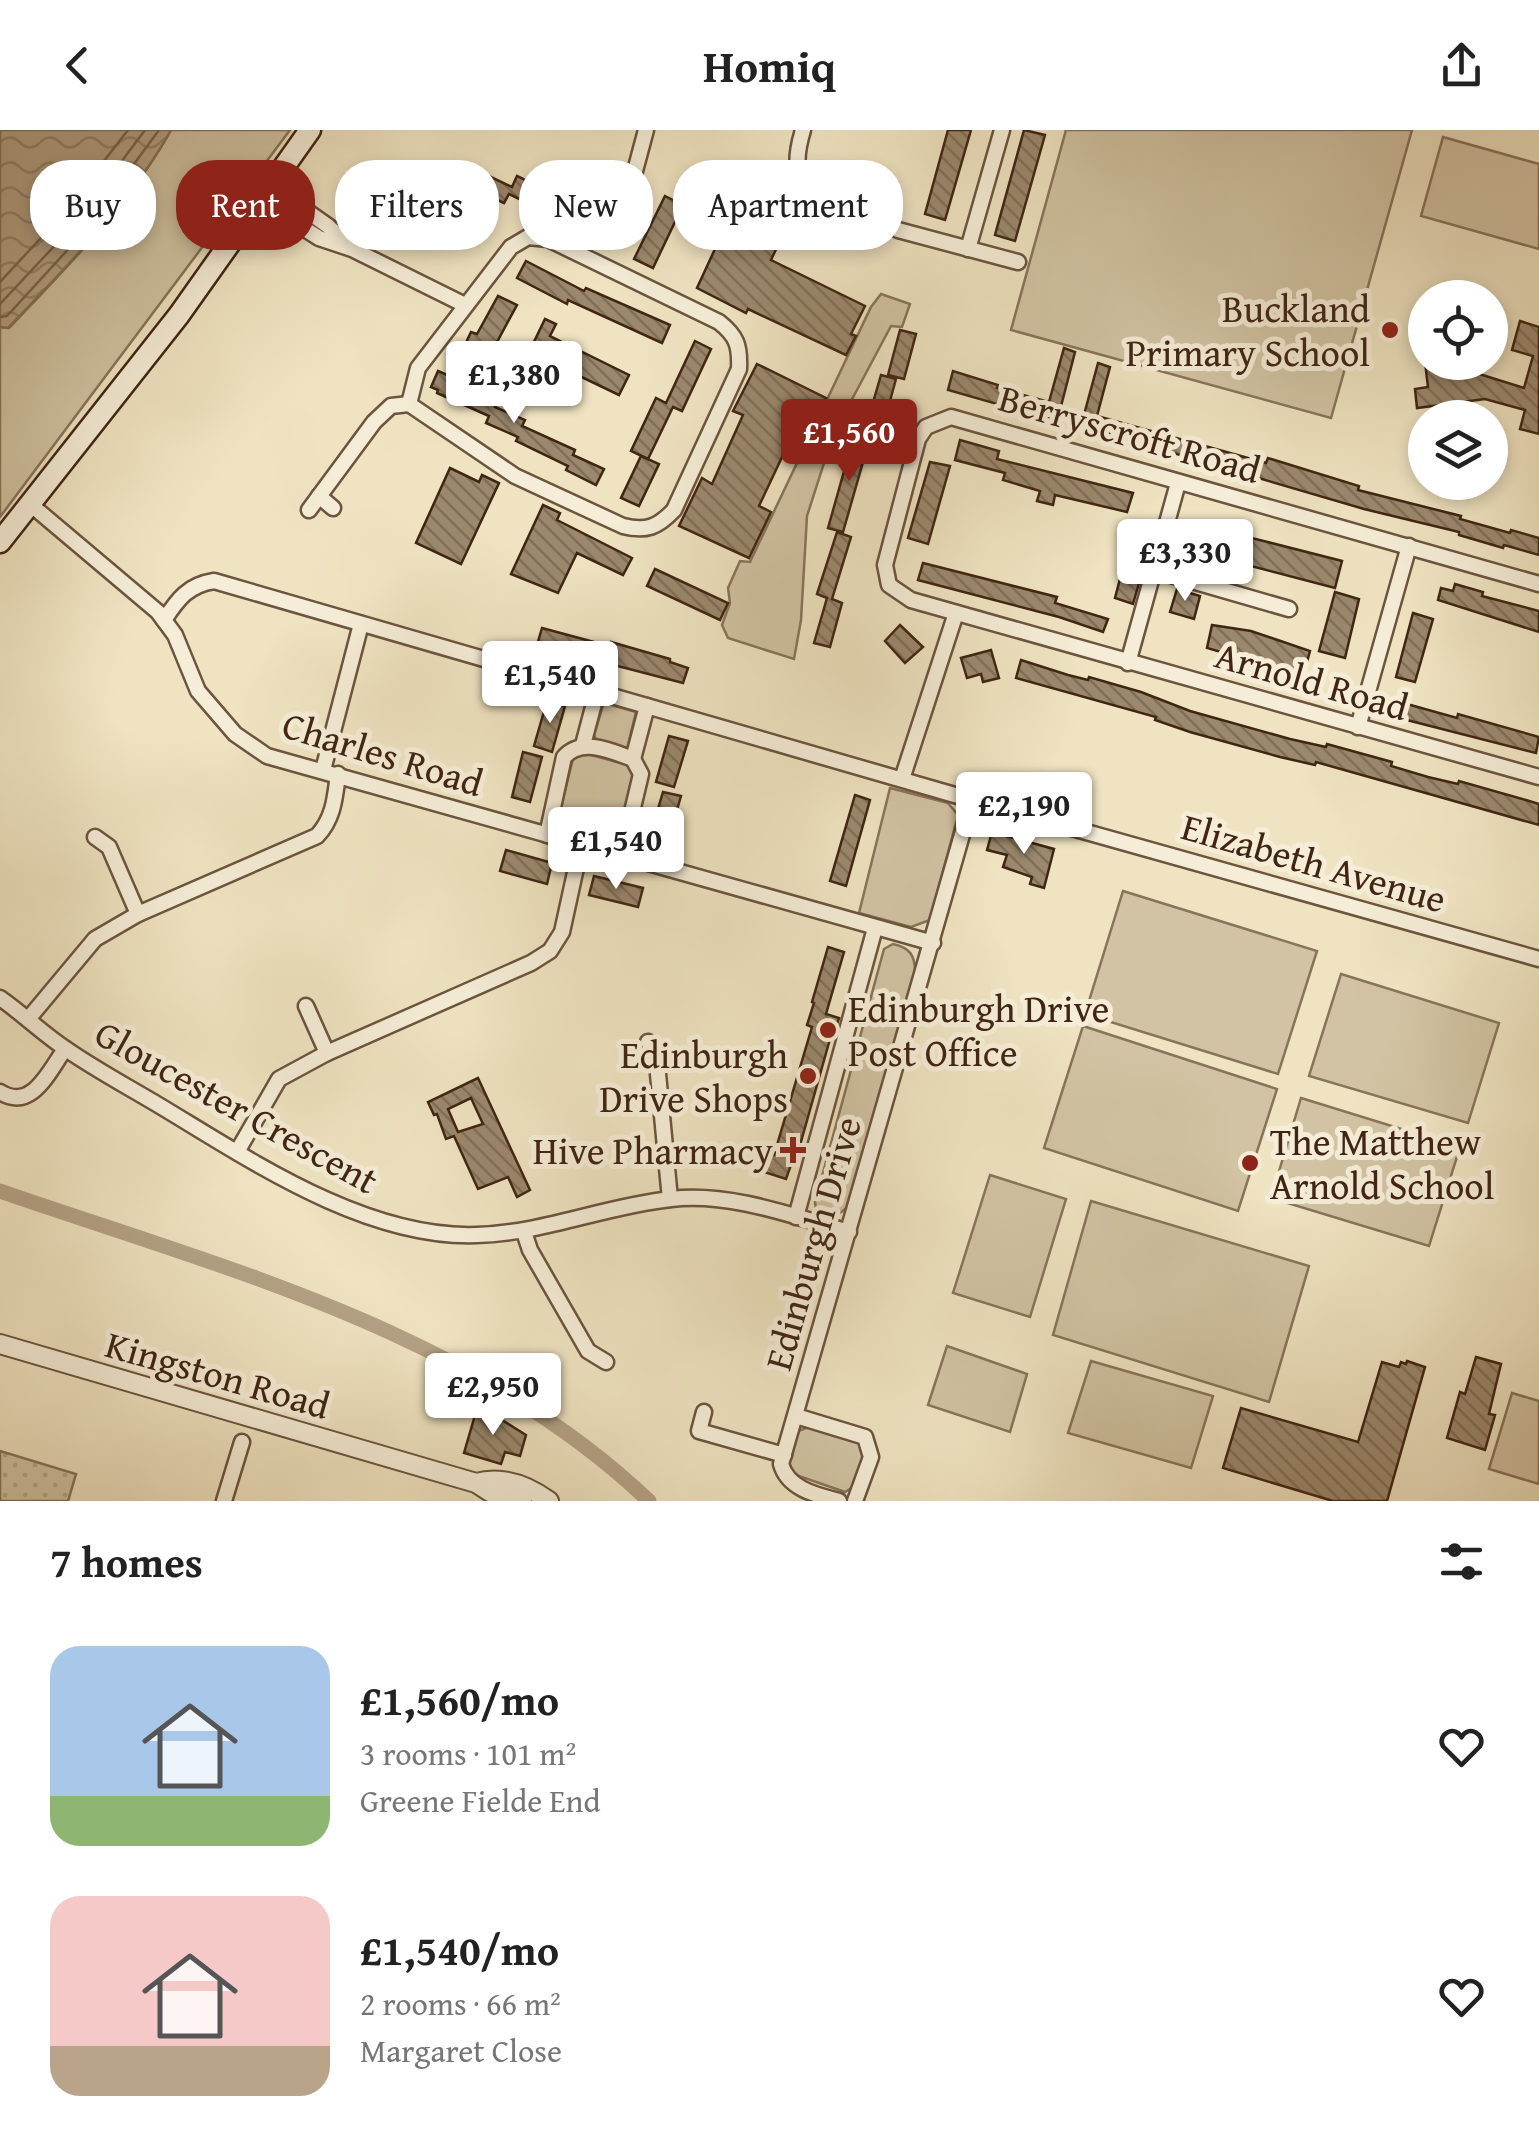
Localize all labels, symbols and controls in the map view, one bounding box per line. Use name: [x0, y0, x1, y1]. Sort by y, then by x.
text: Homiq: [703, 33, 836, 98]
icon: back: [50, 38, 105, 93]
icon: share: [1434, 38, 1489, 93]
chip: Buy: [30, 160, 156, 250]
chip: Rent: [176, 160, 315, 250]
chip: Filters: [335, 160, 499, 250]
chip: New: [519, 160, 653, 250]
chip: Apartment: [673, 160, 903, 250]
place label: Buckland Primary School: [1126, 280, 1371, 380]
map controls: [1408, 280, 1508, 500]
button: locate: [1408, 280, 1508, 380]
marker: Buckland Primary School: [1379, 319, 1401, 341]
pin: £1,380: [433, 341, 595, 426]
text: £1,380: [468, 350, 560, 397]
street label: Berryscroft Road: [993, 369, 1268, 497]
pin: £1,560: [768, 399, 930, 484]
button: layers: [1408, 400, 1508, 500]
text: £1,560: [803, 408, 895, 455]
pin: £3,330: [1104, 519, 1266, 604]
text: £3,330: [1139, 528, 1231, 575]
street label: Arnold Road: [1209, 626, 1416, 734]
pin: £1,540: [469, 641, 631, 726]
text: £1,540: [504, 650, 596, 697]
street label: Charles Road: [276, 696, 491, 810]
pin: £2,190: [943, 772, 1105, 857]
text: £2,190: [978, 781, 1070, 828]
street label: Elizabeth Avenue: [1175, 798, 1453, 926]
pin: £1,540: [535, 807, 697, 892]
text: £1,540: [570, 816, 662, 863]
place label: Edinburgh Drive Post Office: [848, 980, 1109, 1080]
street label: Gloucester Crescent: [85, 1005, 389, 1207]
marker: Edinburgh Drive Post Office: [817, 1019, 839, 1041]
place label: Edinburgh Drive Shops: [600, 1026, 788, 1126]
marker: Edinburgh Drive Shops: [797, 1065, 819, 1087]
street label: Edinburgh Drive: [749, 1110, 875, 1376]
place label: The Matthew Arnold School: [1270, 1113, 1494, 1213]
place label: Hive Pharmacy: [533, 1122, 773, 1178]
marker: Hive Pharmacy: [782, 1139, 804, 1161]
marker: The Matthew Arnold School: [1239, 1152, 1261, 1174]
street label: Kingston Road: [99, 1315, 337, 1433]
pin: £2,950: [412, 1353, 574, 1438]
text: £2,950: [447, 1362, 539, 1409]
text: 7 homes: [50, 1531, 203, 1592]
icon: filters: [1434, 1534, 1489, 1589]
text: £1,560/mo: [360, 1669, 559, 1730]
icon: home: [130, 1686, 250, 1806]
icon: heart: [1434, 1719, 1489, 1774]
text: 3 rooms · 101 m²: [360, 1730, 576, 1777]
text: Greene Fielde End: [360, 1777, 601, 1824]
text: £1,540/mo: [360, 1919, 559, 1980]
icon: home: [130, 1936, 250, 2056]
icon: heart: [1434, 1969, 1489, 2024]
text: 2 rooms · 66 m²: [360, 1980, 561, 2027]
text: Margaret Close: [360, 2027, 562, 2074]

